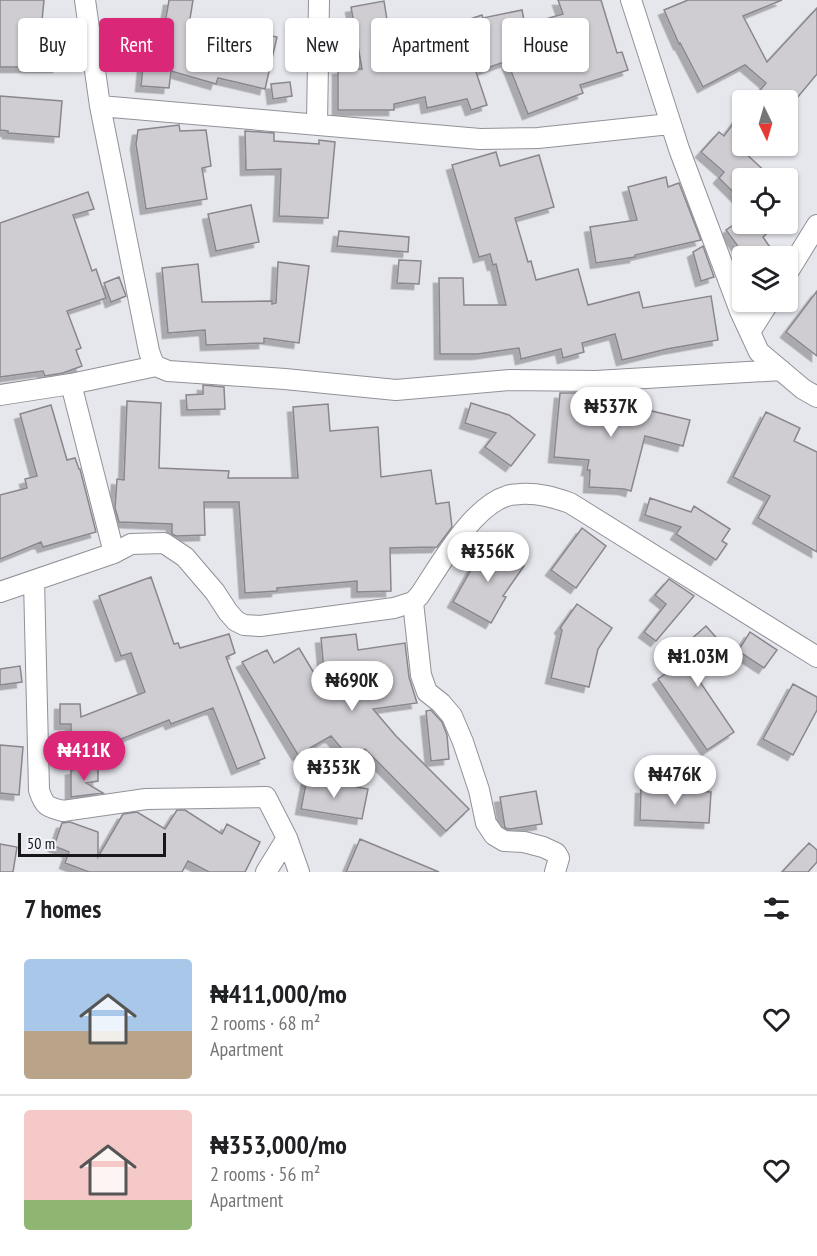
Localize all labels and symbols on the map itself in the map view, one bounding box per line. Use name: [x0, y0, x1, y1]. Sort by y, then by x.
north arrow: [732, 90, 798, 156]
pin: ₦537K: [569, 387, 653, 438]
pin: ₦356K: [446, 532, 530, 583]
pin: ₦1.03M: [649, 637, 747, 688]
pin: ₦690K: [310, 661, 394, 712]
pin: ₦411K: [42, 731, 126, 782]
pin: ₦353K: [292, 748, 376, 799]
pin: ₦476K: [633, 755, 717, 806]
scale bar: [18, 830, 166, 858]

